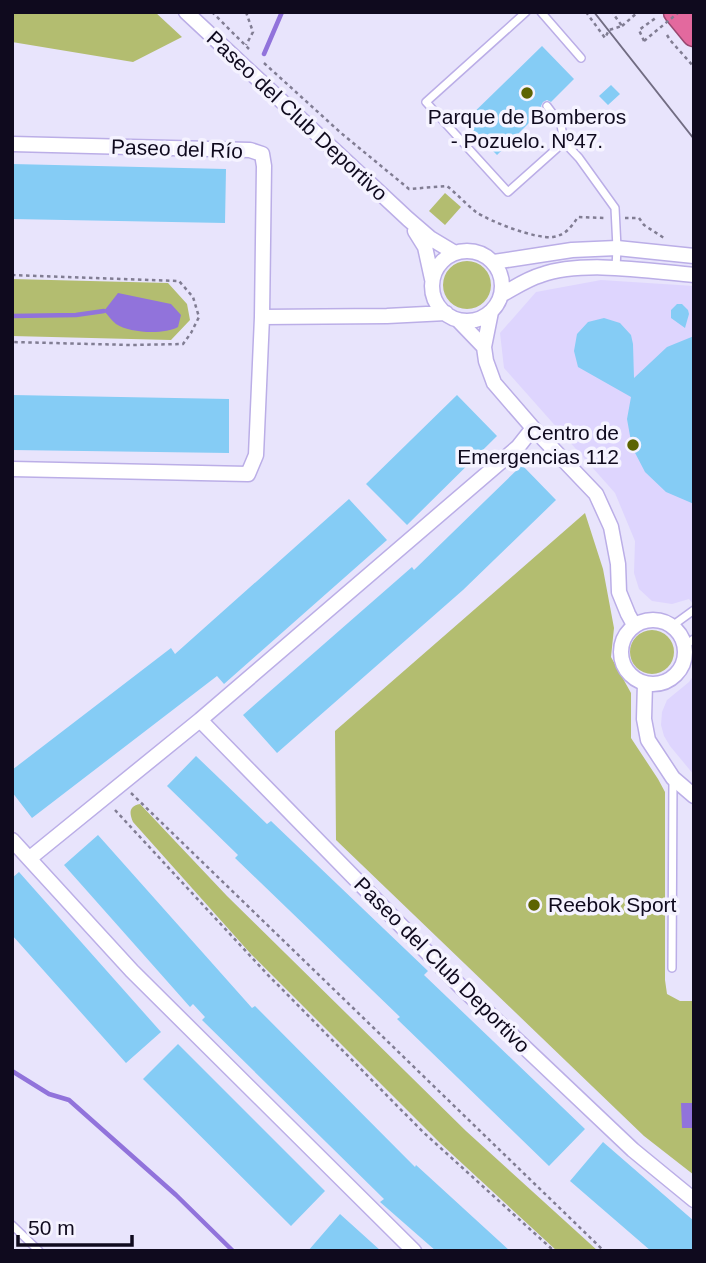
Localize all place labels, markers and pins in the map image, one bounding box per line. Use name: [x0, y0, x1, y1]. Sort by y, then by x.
marker: Parque de Bomberos - Pozuelo. Nº47.: [519, 85, 535, 101]
place label: Parque de Bomberos - Pozuelo. Nº47.: [428, 105, 626, 152]
place label: Centro de Emergencias 112: [457, 421, 619, 468]
marker: Centro de Emergencias 112: [625, 437, 641, 453]
place label: Reebok Sport: [548, 893, 677, 916]
marker: Reebok Sport: [526, 897, 542, 913]

